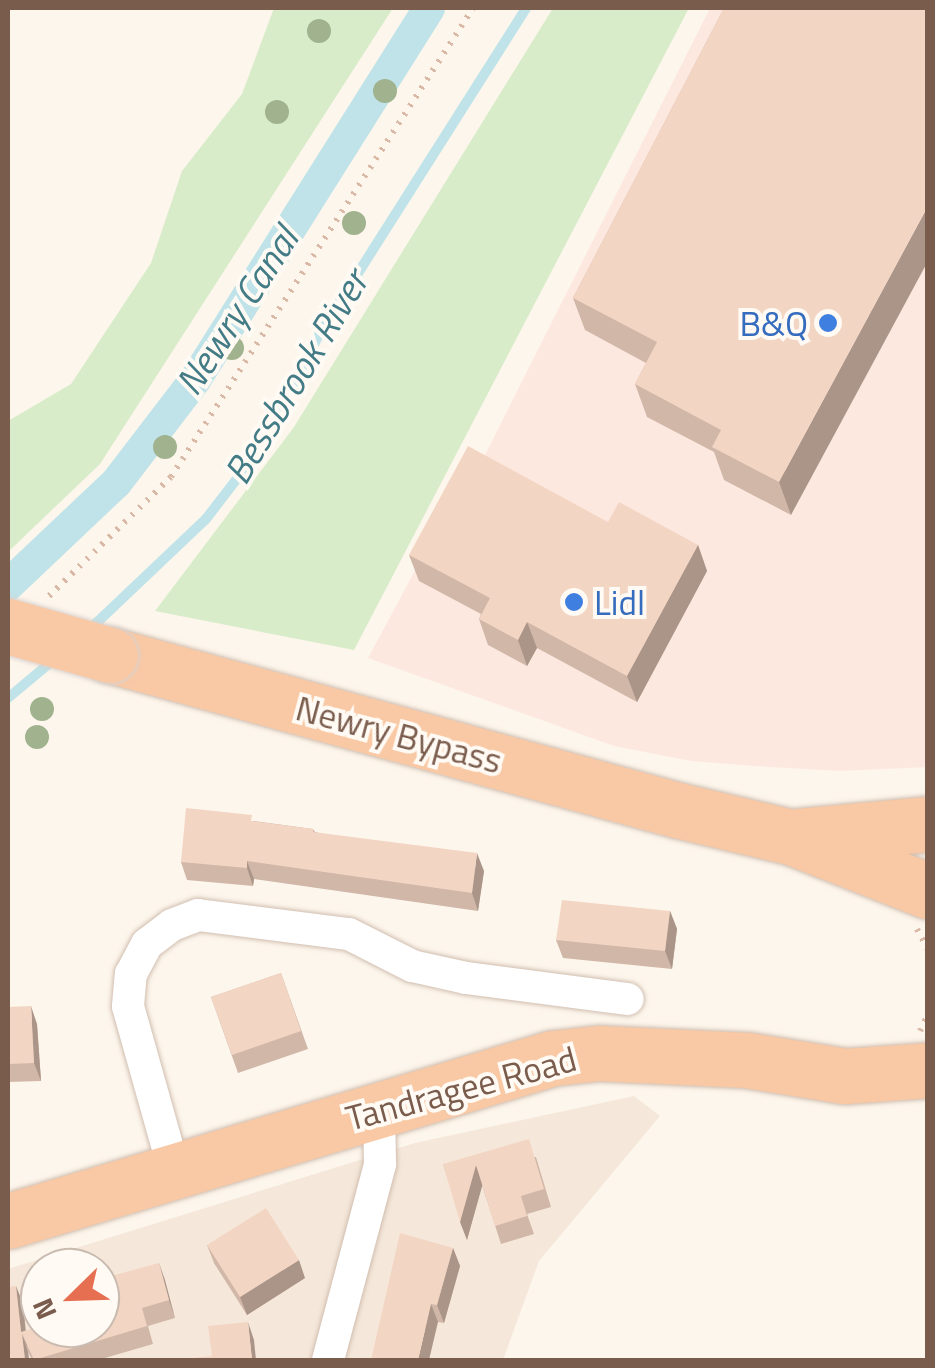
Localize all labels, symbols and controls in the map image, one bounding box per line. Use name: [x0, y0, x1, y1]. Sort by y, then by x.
water label: Newry Canal: [166, 219, 308, 403]
water label: Bessbrook River: [214, 262, 378, 492]
place label: B&Q: [740, 302, 808, 344]
marker: B&Q: [817, 312, 839, 334]
place label: Lidl: [594, 581, 645, 623]
marker: Lidl: [563, 591, 585, 613]
street label: Newry Bypass: [292, 686, 506, 782]
street label: Tandragee Road: [341, 1037, 581, 1139]
north arrow: [20, 1248, 120, 1348]
text: N: [20, 1292, 67, 1326]

